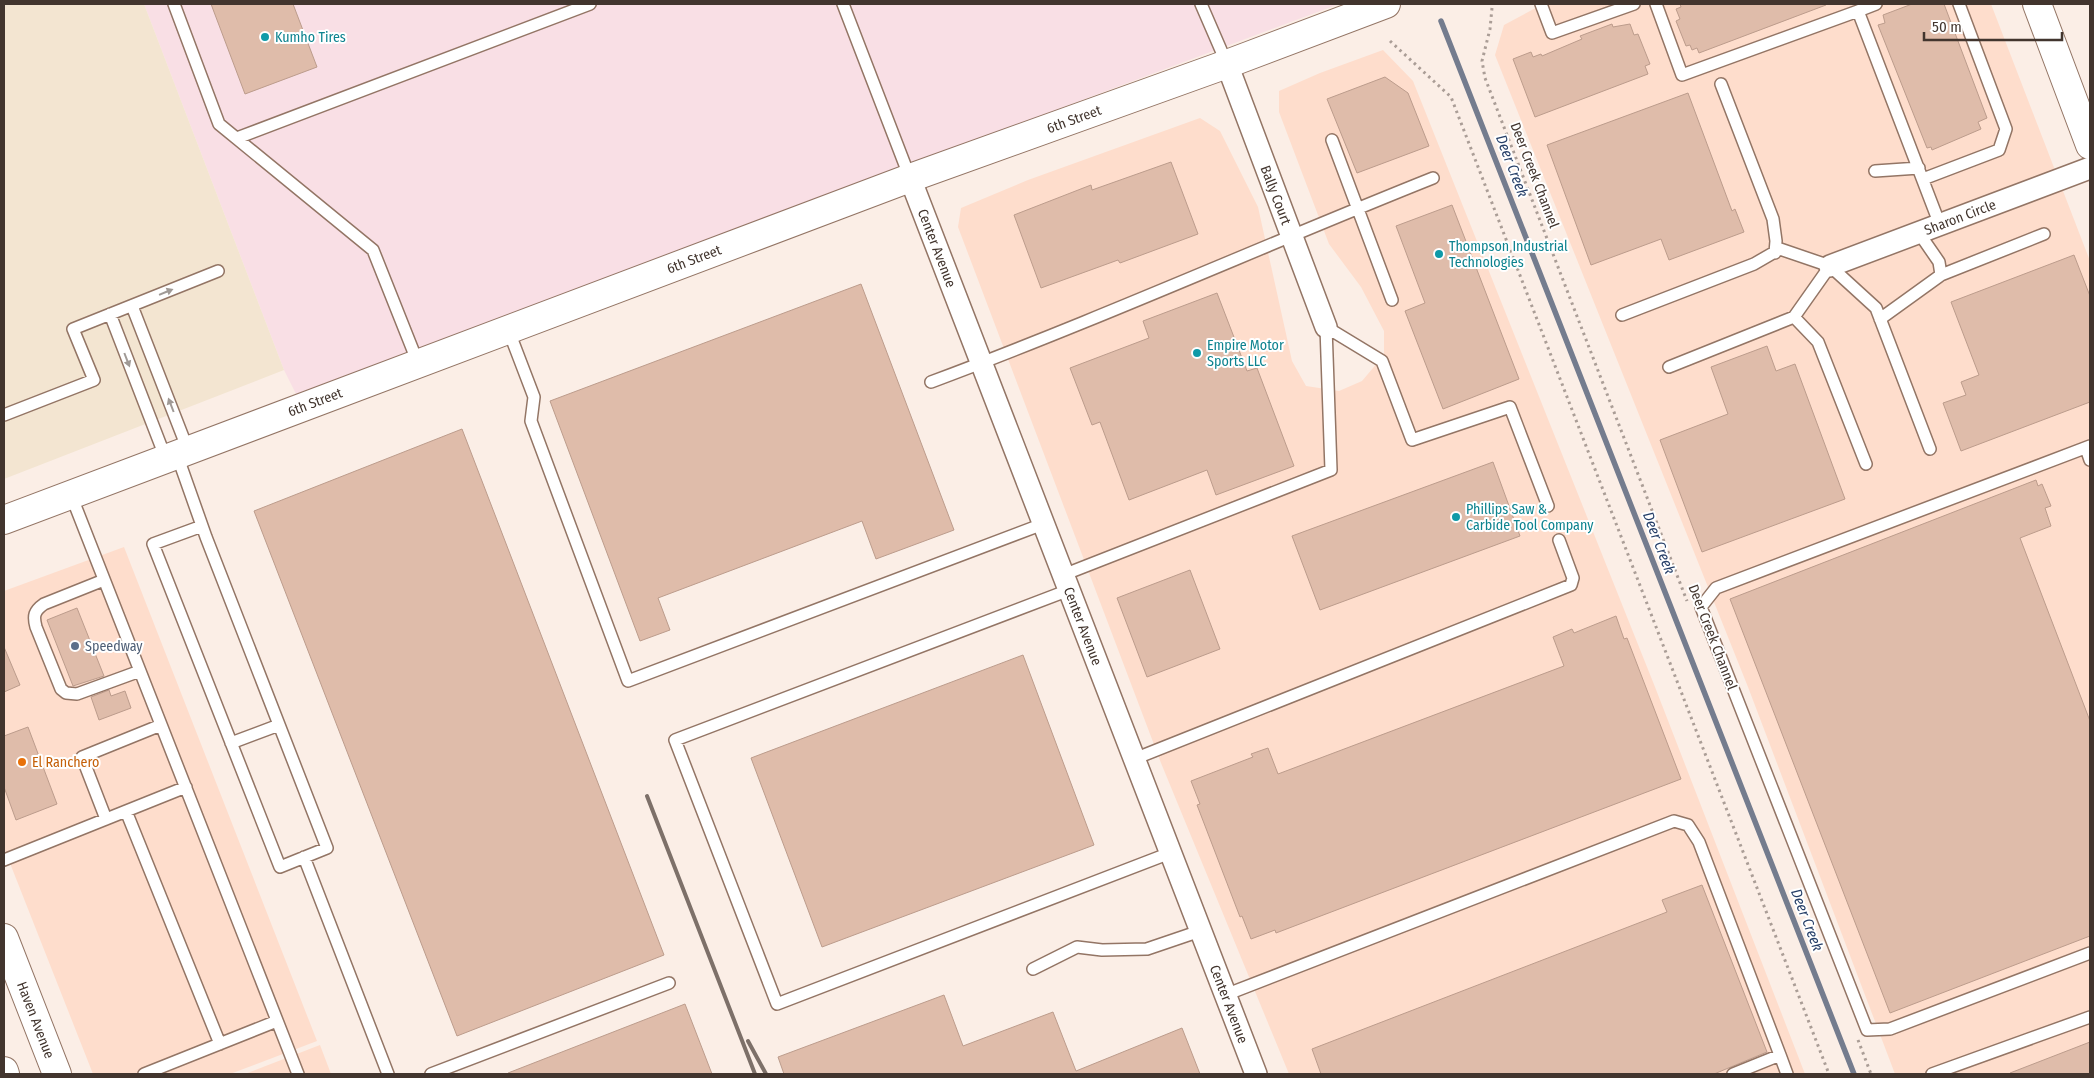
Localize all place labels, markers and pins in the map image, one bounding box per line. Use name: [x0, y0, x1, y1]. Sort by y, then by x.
place label: Kumho Tires: [275, 29, 346, 46]
marker: Kumho Tires: [259, 31, 271, 43]
place label: Thompson Industrial Technologies: [1449, 238, 1568, 271]
marker: Thompson Industrial Technologies: [1433, 248, 1445, 260]
place label: Empire Motor Sports LLC: [1207, 337, 1284, 370]
marker: Empire Motor Sports LLC: [1191, 347, 1203, 359]
place label: Phillips Saw & Carbide Tool Company: [1466, 501, 1594, 534]
marker: Phillips Saw & Carbide Tool Company: [1450, 511, 1462, 523]
place label: Speedway: [85, 638, 143, 655]
marker: Speedway: [69, 640, 81, 652]
place label: El Ranchero: [32, 754, 99, 771]
marker: El Ranchero: [16, 756, 28, 768]

